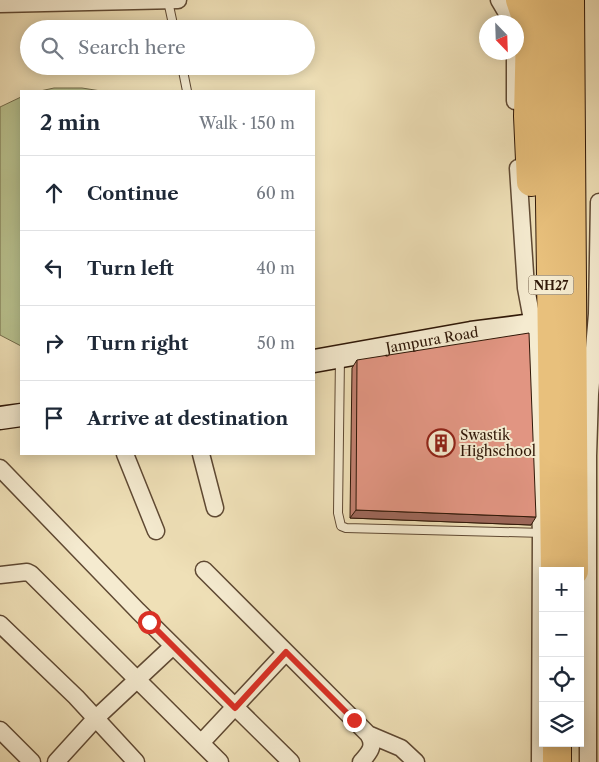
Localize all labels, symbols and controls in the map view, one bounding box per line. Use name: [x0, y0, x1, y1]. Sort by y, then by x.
north arrow: [479, 15, 524, 60]
search box: [20, 20, 315, 75]
icon: search: [38, 34, 66, 62]
text: Search here: [78, 36, 186, 59]
text: 2 min: [40, 110, 100, 135]
text: Walk · 150 m: [199, 113, 295, 133]
icon: ahead: [40, 179, 68, 207]
text: Continue: [87, 182, 179, 205]
text: 60 m: [256, 183, 295, 203]
icon: left: [40, 254, 68, 282]
text: Turn left: [87, 257, 174, 280]
text: 40 m: [256, 258, 295, 278]
road number: NH27: [528, 276, 574, 294]
street label: Jampura Road: [382, 323, 480, 357]
icon: right: [40, 329, 68, 357]
text: Turn right: [87, 332, 188, 355]
text: 50 m: [257, 333, 295, 353]
icon: arrive: [40, 404, 68, 432]
text: Arrive at destination: [87, 407, 288, 430]
place label: Swastik Highschool: [460, 426, 536, 460]
building icon: Swastik Highschool: [426, 428, 456, 458]
map controls: [539, 567, 584, 747]
button: +: [539, 567, 584, 612]
route start: [138, 611, 161, 634]
button: −: [539, 612, 584, 657]
button: locate: [539, 657, 584, 702]
button: layers: [539, 702, 584, 747]
route end: [343, 709, 366, 732]

